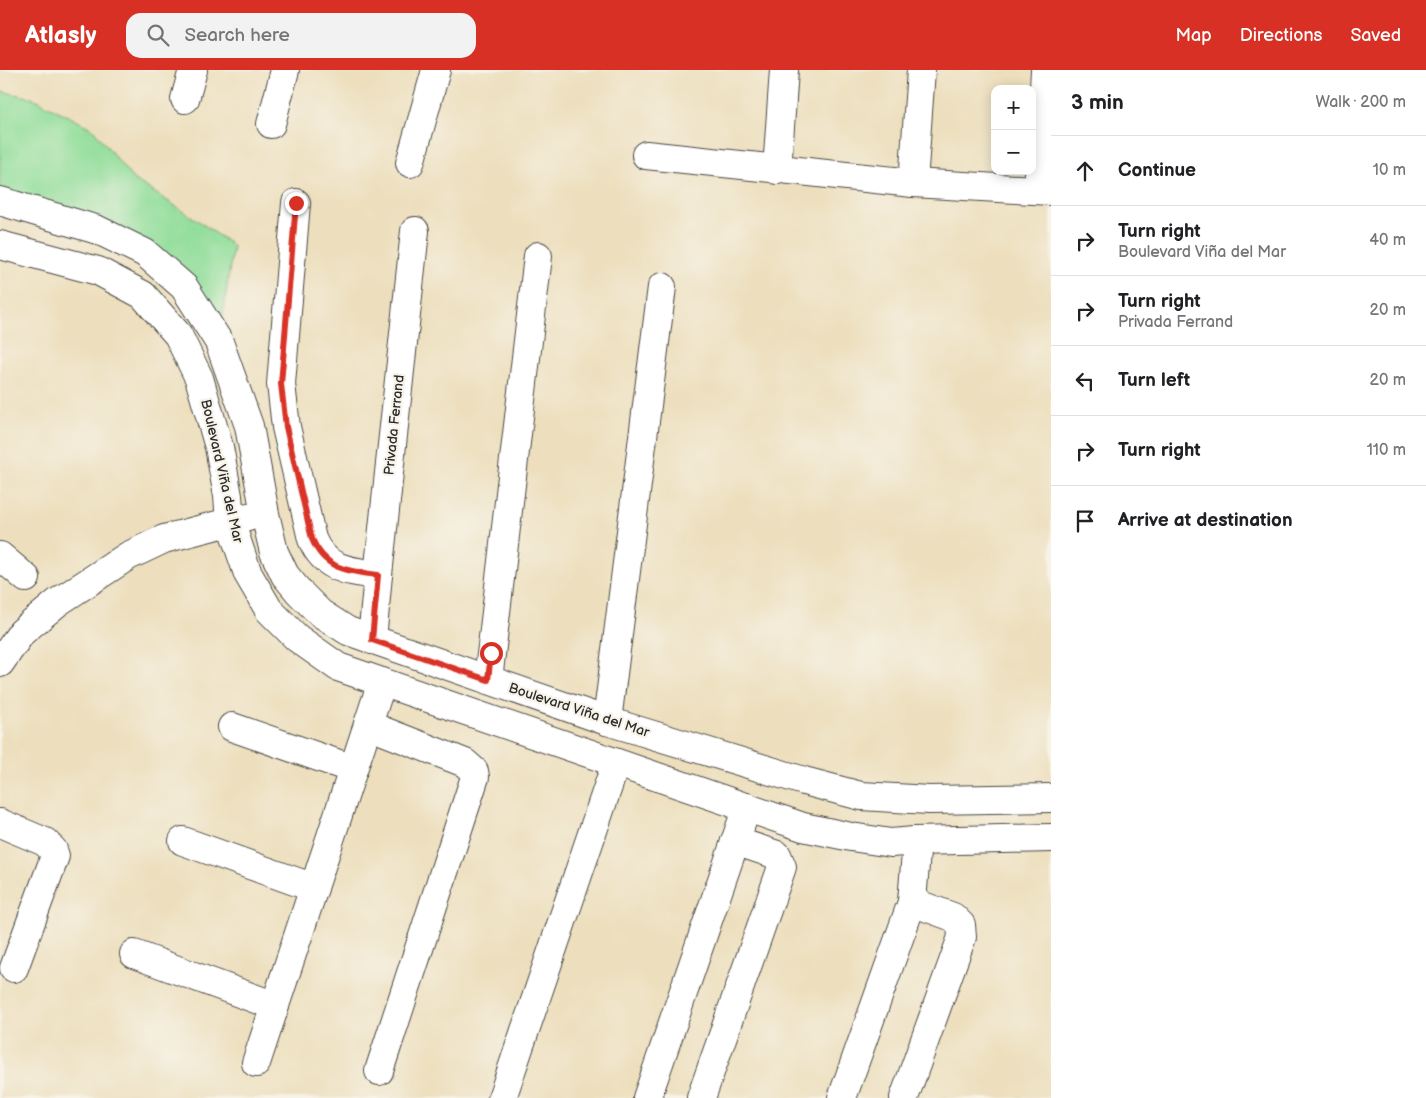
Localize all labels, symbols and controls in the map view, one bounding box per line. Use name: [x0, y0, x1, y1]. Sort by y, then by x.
search box: [126, 13, 476, 58]
text: Atlasly: [25, 21, 96, 50]
icon: search: [144, 21, 172, 49]
text: Search here: [184, 24, 290, 47]
text: Map: [1176, 25, 1212, 46]
text: Directions: [1240, 25, 1322, 46]
text: Saved: [1350, 25, 1401, 46]
map controls: [991, 85, 1036, 175]
button: +: [991, 85, 1036, 130]
text: 3 min: [1071, 90, 1124, 115]
text: Walk · 200 m: [1316, 93, 1406, 112]
button: −: [991, 130, 1036, 175]
icon: ahead: [1071, 157, 1099, 185]
text: Continue: [1118, 159, 1196, 182]
text: 10 m: [1373, 161, 1406, 180]
route end: [285, 192, 308, 215]
text: Turn right: [1118, 220, 1201, 243]
icon: right: [1071, 227, 1099, 255]
text: 40 m: [1369, 231, 1406, 250]
text: Boulevard Viña del Mar: [1118, 243, 1286, 262]
text: Turn right: [1118, 290, 1201, 313]
icon: right: [1071, 297, 1099, 325]
text: 20 m: [1370, 301, 1406, 320]
text: Privada Ferrand: [1118, 313, 1233, 332]
icon: left: [1071, 367, 1099, 395]
text: Turn left: [1118, 369, 1190, 392]
text: 20 m: [1370, 371, 1406, 390]
street label: Privada Ferrand: [380, 374, 408, 476]
street label: Boulevard Viña del Mar: [197, 398, 247, 545]
icon: right: [1071, 437, 1099, 465]
text: Turn right: [1118, 439, 1201, 462]
text: 110 m: [1367, 441, 1406, 460]
icon: arrive: [1071, 507, 1099, 535]
text: Arrive at destination: [1118, 509, 1293, 532]
route start: [480, 642, 503, 665]
street label: Boulevard Viña del Mar: [507, 679, 652, 741]

